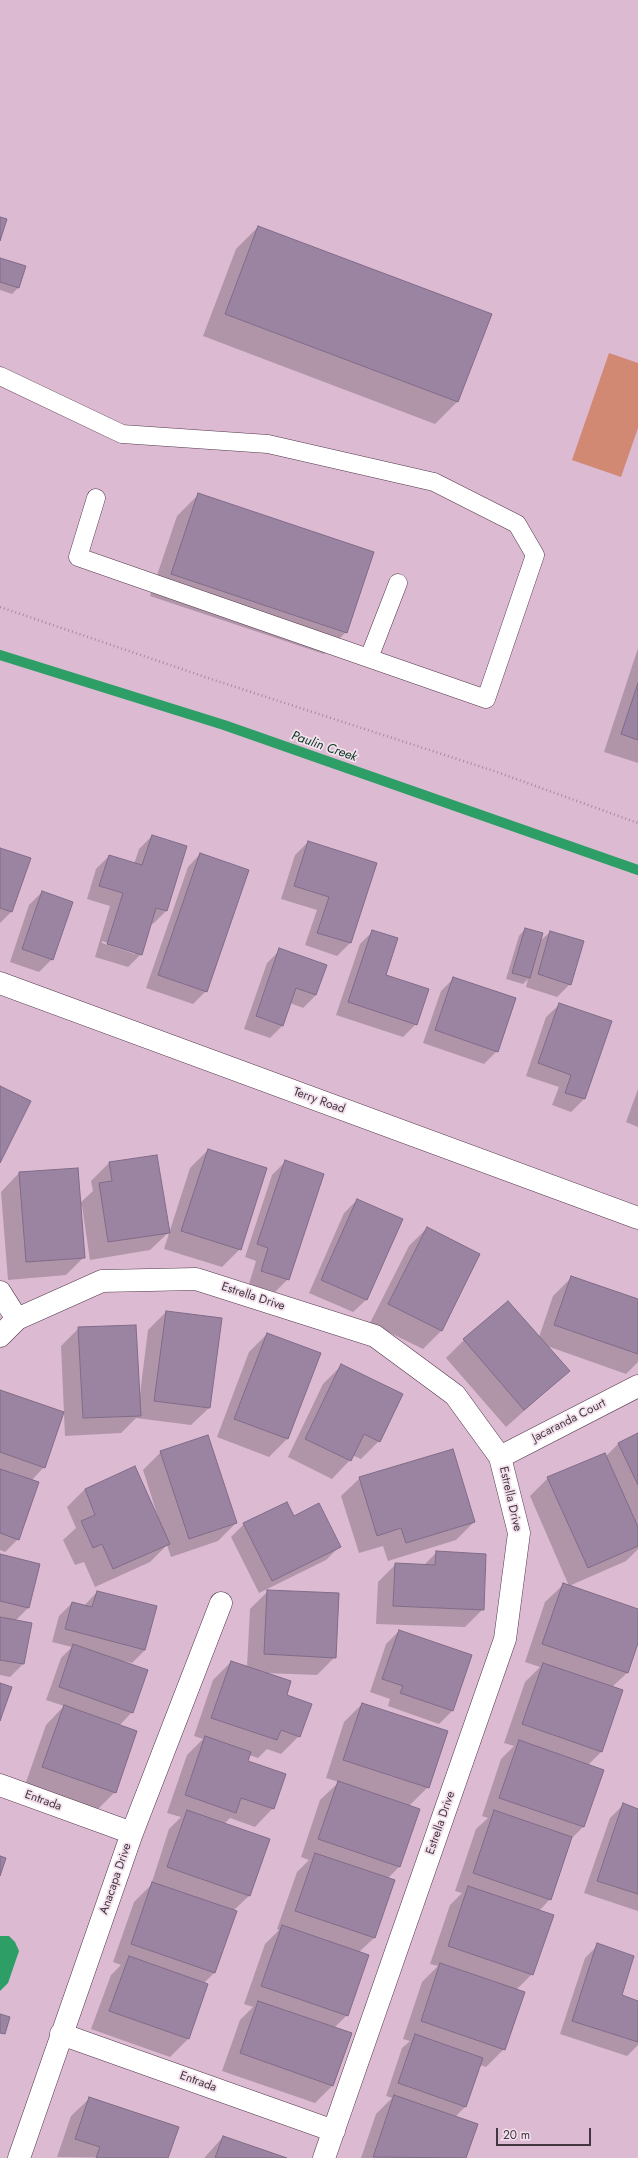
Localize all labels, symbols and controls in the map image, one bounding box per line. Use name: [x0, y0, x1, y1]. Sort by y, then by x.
water label: Paulin Creek: [289, 728, 359, 766]
street label: Terry Road: [291, 1085, 347, 1117]
street label: Estrella Drive: [219, 1280, 287, 1314]
street label: Jacaranda Court: [530, 1396, 608, 1446]
street label: Estrella Drive: [496, 1465, 524, 1533]
street label: Entrada: [23, 1788, 63, 1814]
street label: Estrella Drive: [423, 1789, 459, 1857]
street label: Anacapa Drive: [97, 1841, 135, 1917]
street label: Entrada: [178, 2069, 218, 2095]
scale bar: [498, 2120, 593, 2146]
text: 20 m: [503, 2126, 530, 2144]

